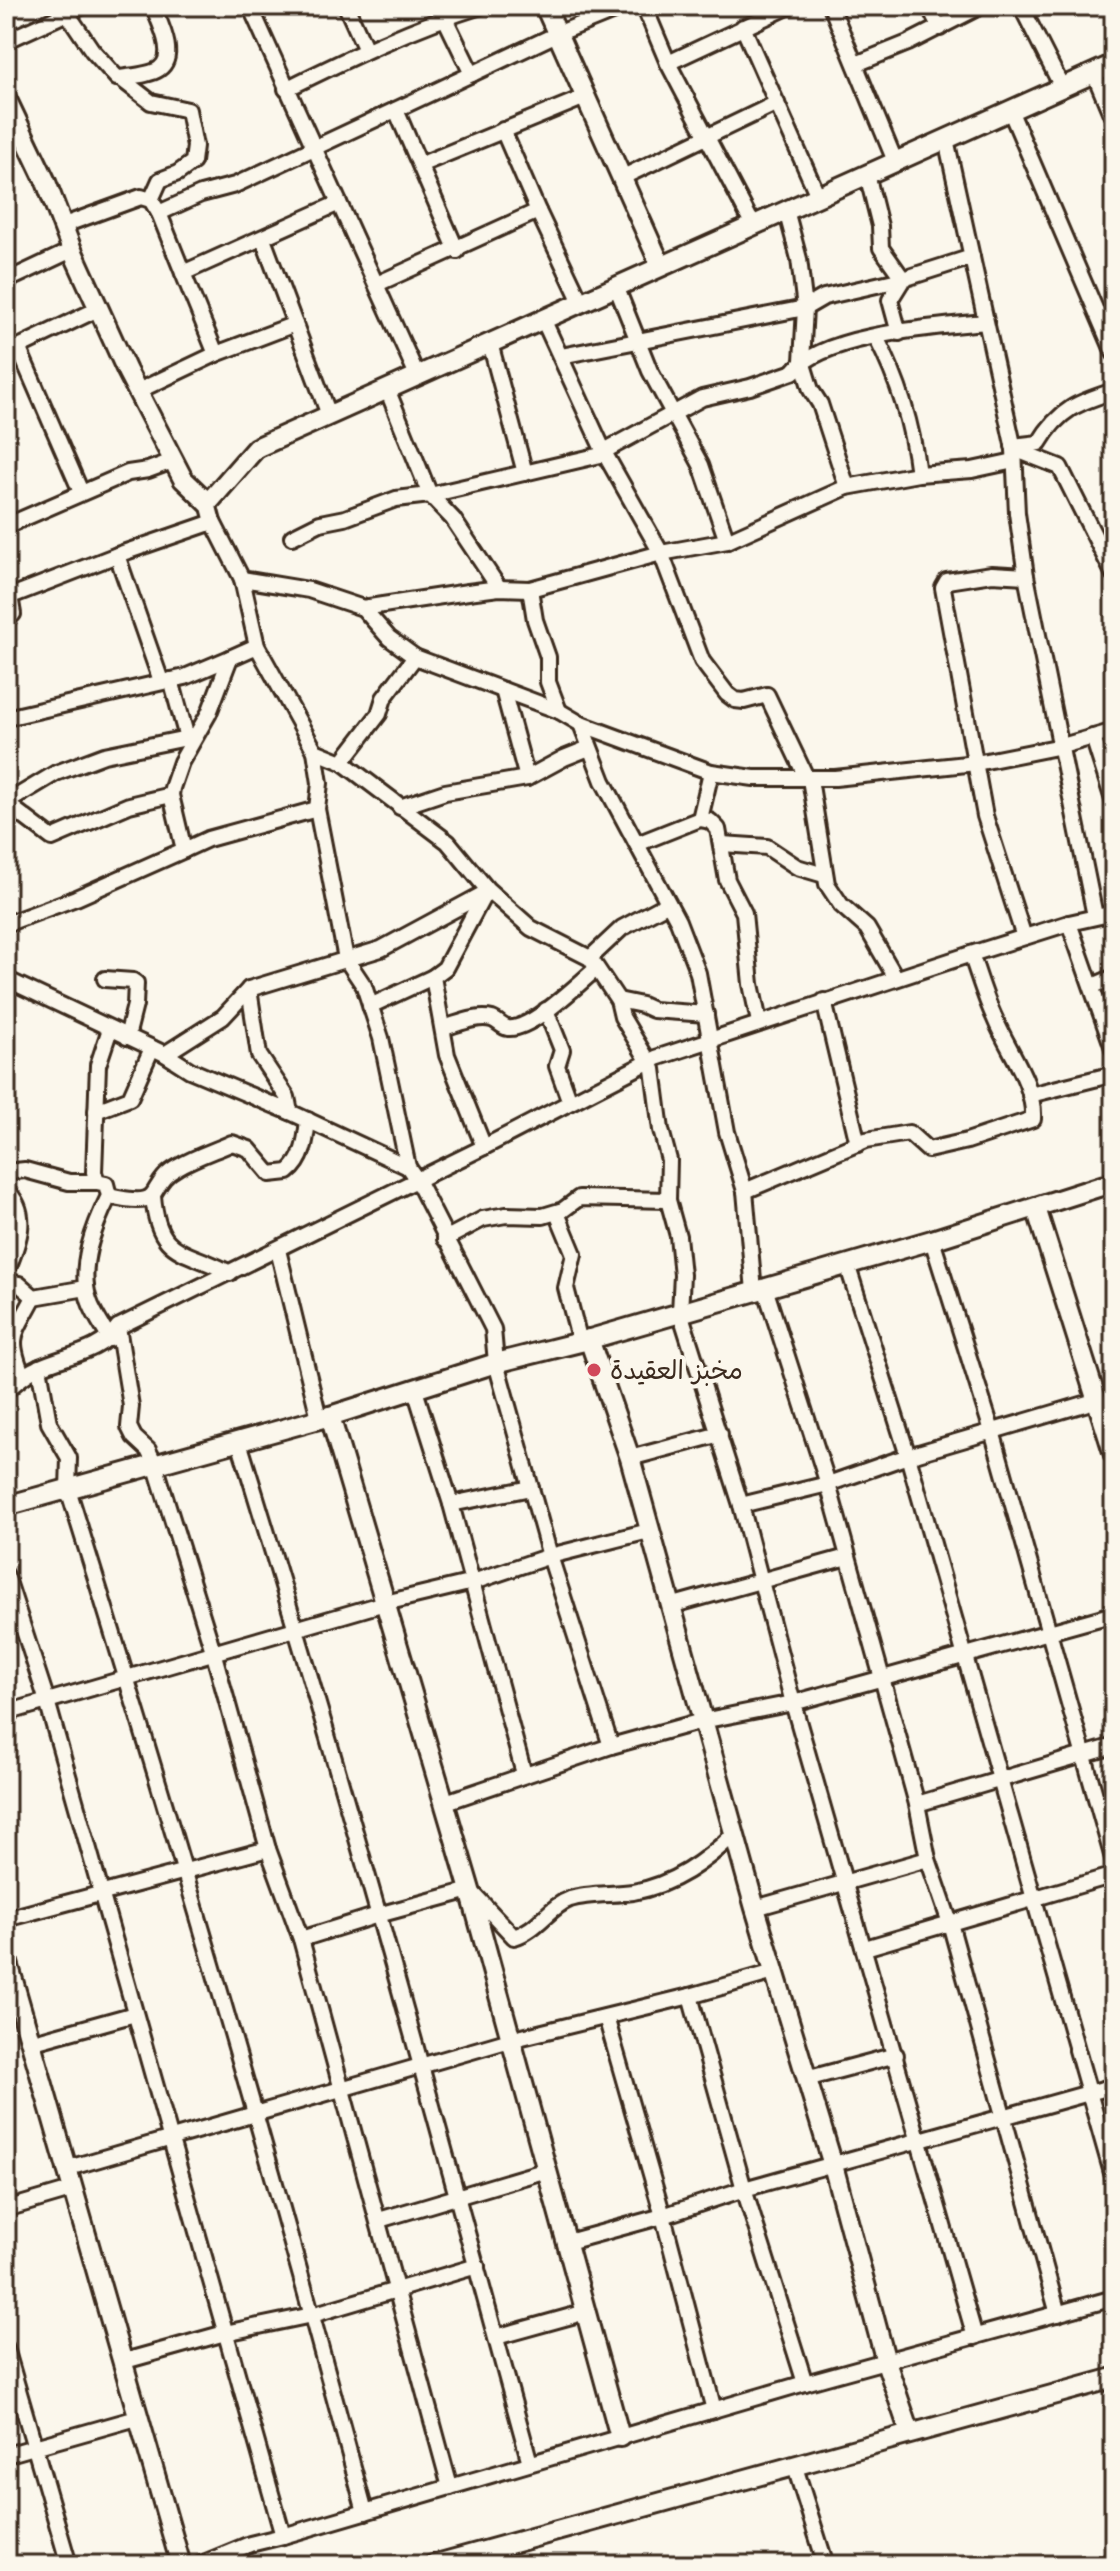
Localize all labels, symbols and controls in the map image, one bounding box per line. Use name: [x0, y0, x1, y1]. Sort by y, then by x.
place label: مخبز العقيدة: [610, 1352, 743, 1386]
marker: مخبز العقيدة: [585, 1361, 603, 1379]

